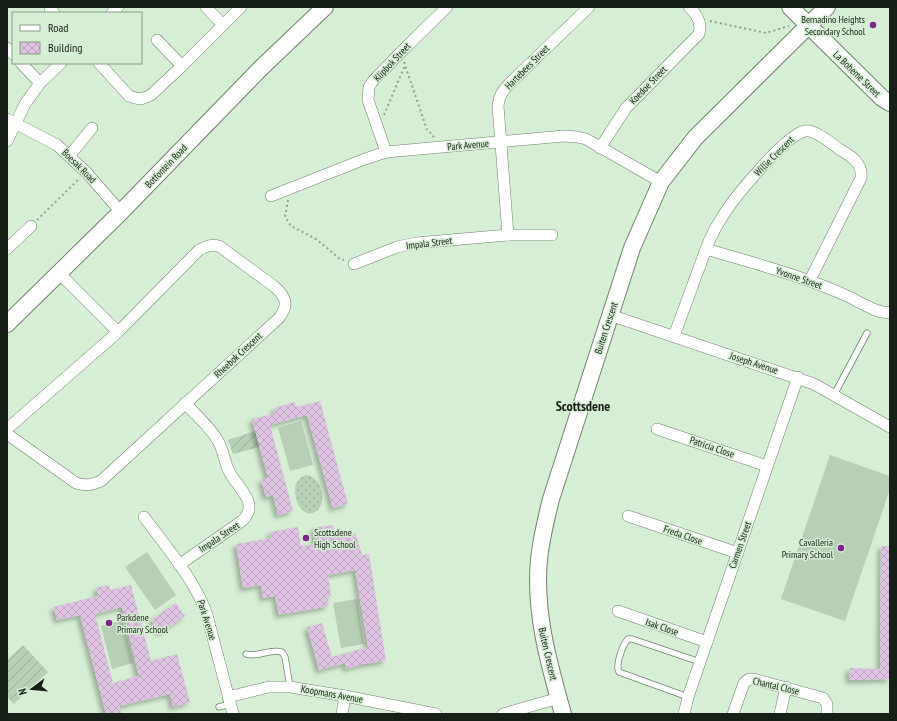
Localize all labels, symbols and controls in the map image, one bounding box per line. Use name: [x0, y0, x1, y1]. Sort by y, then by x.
legend: [12, 12, 142, 64]
place label: Bernadino Heights Secondary School: [801, 13, 866, 38]
text: Road: [48, 20, 68, 35]
marker: Bernadino Heights Secondary School: [868, 20, 878, 30]
text: Building: [48, 40, 83, 55]
street label: Klipbok Street: [371, 40, 414, 84]
street label: Hartebees Street: [502, 42, 552, 92]
street label: La Boheme Street: [830, 48, 884, 100]
street label: Koedoe Street: [626, 63, 670, 107]
street label: Willie Crescent: [751, 133, 797, 179]
street label: Park Avenue: [447, 137, 489, 153]
street label: Botfontein Road: [142, 142, 190, 190]
street label: Boesak Road: [59, 146, 99, 186]
street label: Impala Street: [405, 234, 453, 252]
street label: Yvonne Street: [774, 264, 824, 292]
street label: Buiten Crescent: [591, 300, 621, 356]
street label: Rheebok Crescent: [211, 329, 265, 381]
street label: Joseph Avenue: [727, 349, 780, 377]
district label: Scottsdene: [556, 397, 610, 415]
street label: Patricia Close: [688, 433, 736, 461]
street label: Impala Street: [196, 519, 242, 555]
street label: Carmen Street: [726, 519, 754, 570]
street label: Freda Close: [662, 522, 704, 548]
place label: Scottsdene High School: [314, 526, 356, 551]
marker: Scottsdene High School: [301, 533, 311, 543]
place label: Cavalleria Primary School: [782, 536, 834, 561]
marker: Cavalleria Primary School: [836, 543, 846, 553]
street label: Park Avenue: [194, 598, 220, 642]
place label: Parkdene Primary School: [117, 611, 169, 636]
street label: Isak Close: [644, 615, 680, 639]
marker: Parkdene Primary School: [104, 618, 114, 628]
street label: Buiten Crescent: [536, 626, 560, 682]
north arrow: [12, 669, 52, 709]
street label: Chantal Close: [751, 674, 801, 698]
street label: Koopmans Avenue: [300, 682, 364, 706]
text: N: [15, 687, 30, 697]

